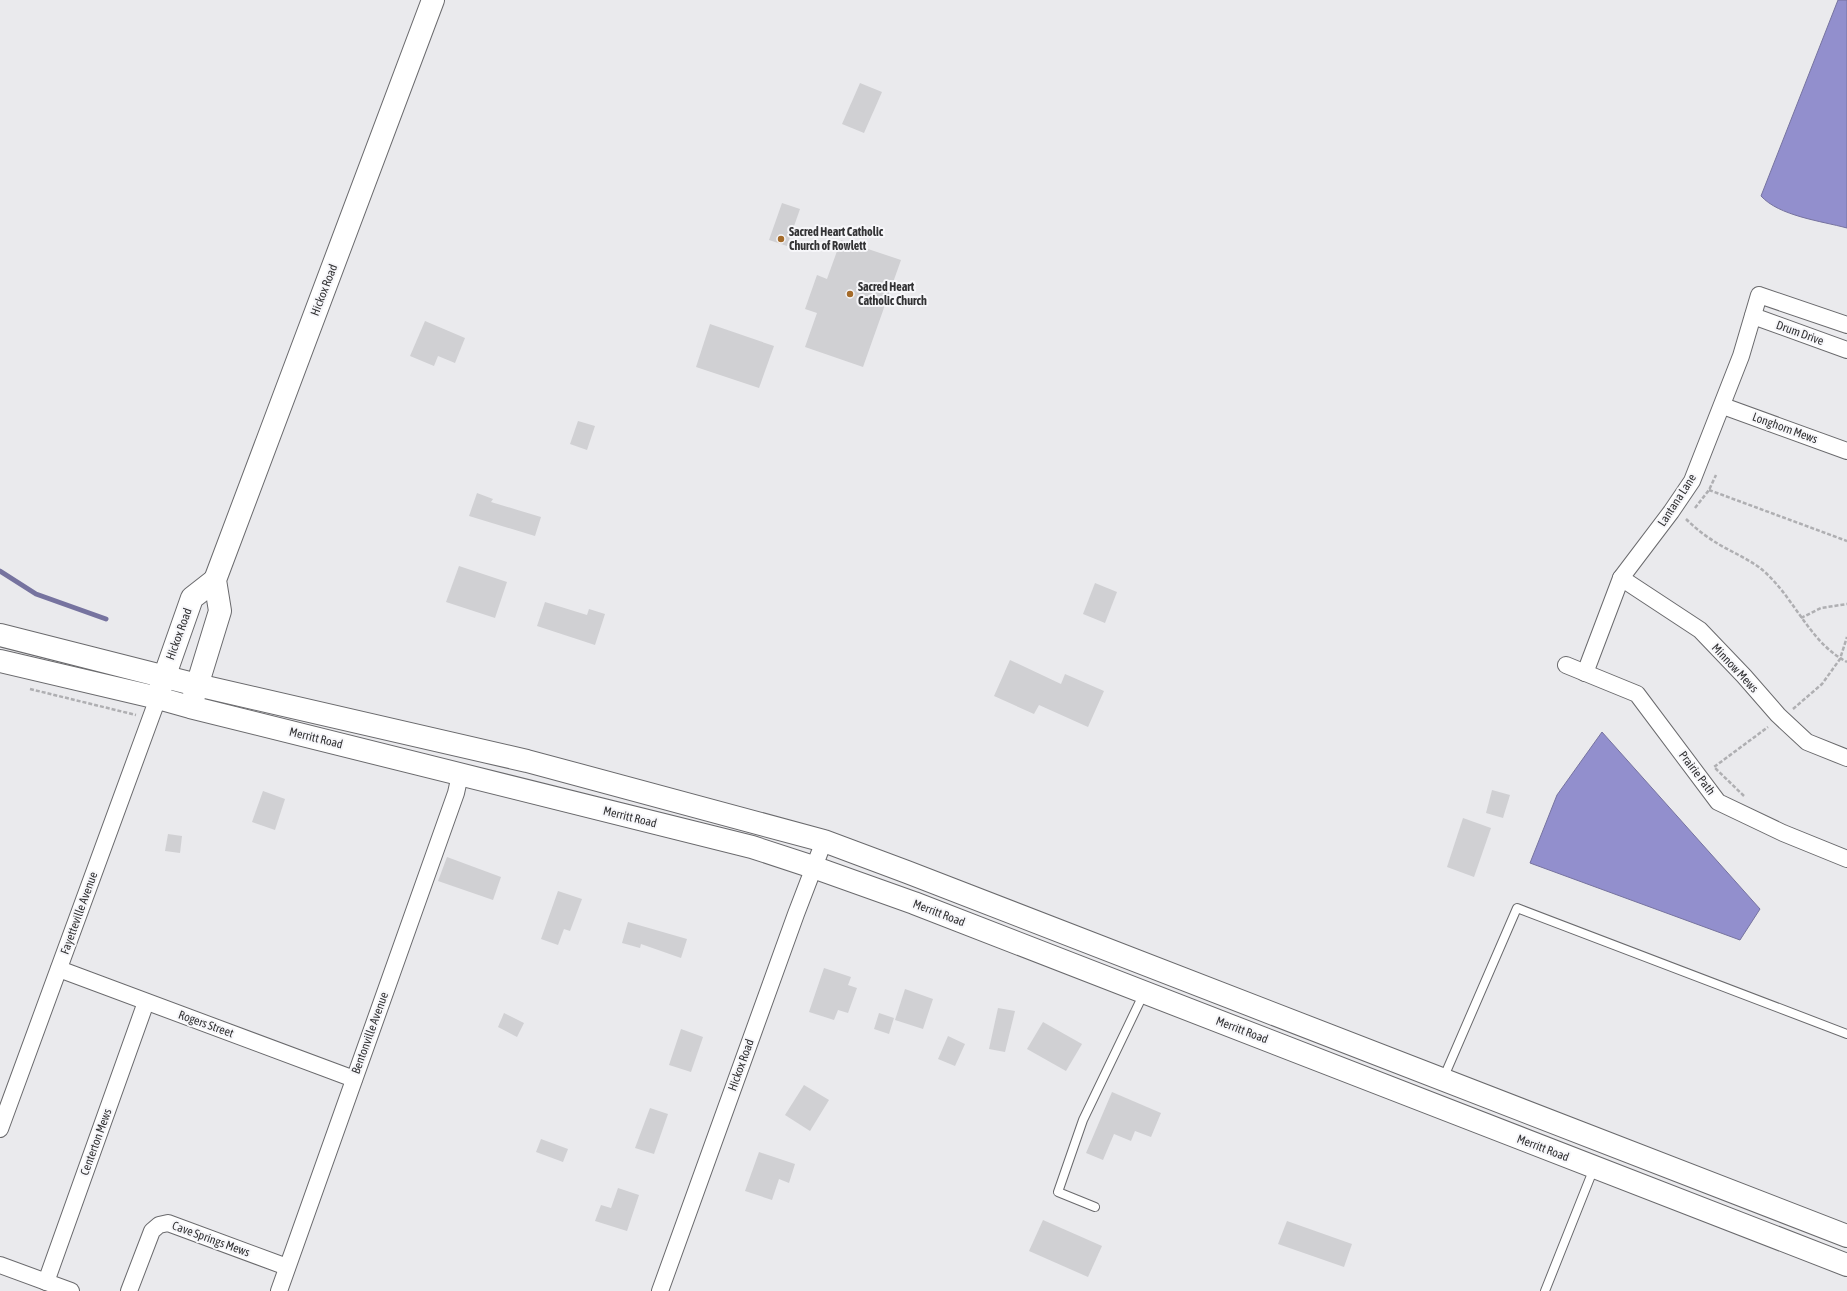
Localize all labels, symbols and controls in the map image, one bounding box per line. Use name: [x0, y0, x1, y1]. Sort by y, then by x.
place label: Sacred Heart Catholic Church of Rowlett: [789, 225, 884, 253]
marker: Sacred Heart Catholic Church of Rowlett: [776, 234, 786, 244]
street label: Hickox Road: [308, 262, 340, 318]
place label: Sacred Heart Catholic Church: [858, 280, 927, 308]
marker: Sacred Heart Catholic Church: [845, 289, 855, 299]
street label: Drum Drive: [1774, 318, 1826, 348]
street label: Longhorn Mews: [1750, 410, 1820, 446]
street label: Lantana Lane: [1655, 471, 1699, 529]
street label: Hickox Road: [163, 606, 195, 662]
street label: Minnow Mews: [1709, 641, 1761, 695]
street label: Merritt Road: [288, 725, 344, 751]
street label: Prairie Path: [1676, 748, 1718, 798]
street label: Merritt Road: [602, 804, 658, 830]
street label: Fayetteville Avenue: [58, 870, 100, 956]
street label: Merritt Road: [911, 897, 967, 929]
street label: Bentonville Avenue: [349, 990, 391, 1076]
street label: Rogers Street: [176, 1008, 236, 1041]
street label: Merritt Road: [1214, 1014, 1270, 1046]
street label: Hickox Road: [725, 1037, 757, 1093]
street label: Centerton Mews: [77, 1107, 115, 1177]
street label: Merritt Road: [1515, 1132, 1571, 1164]
street label: Cave Springs Mews: [170, 1218, 252, 1260]

